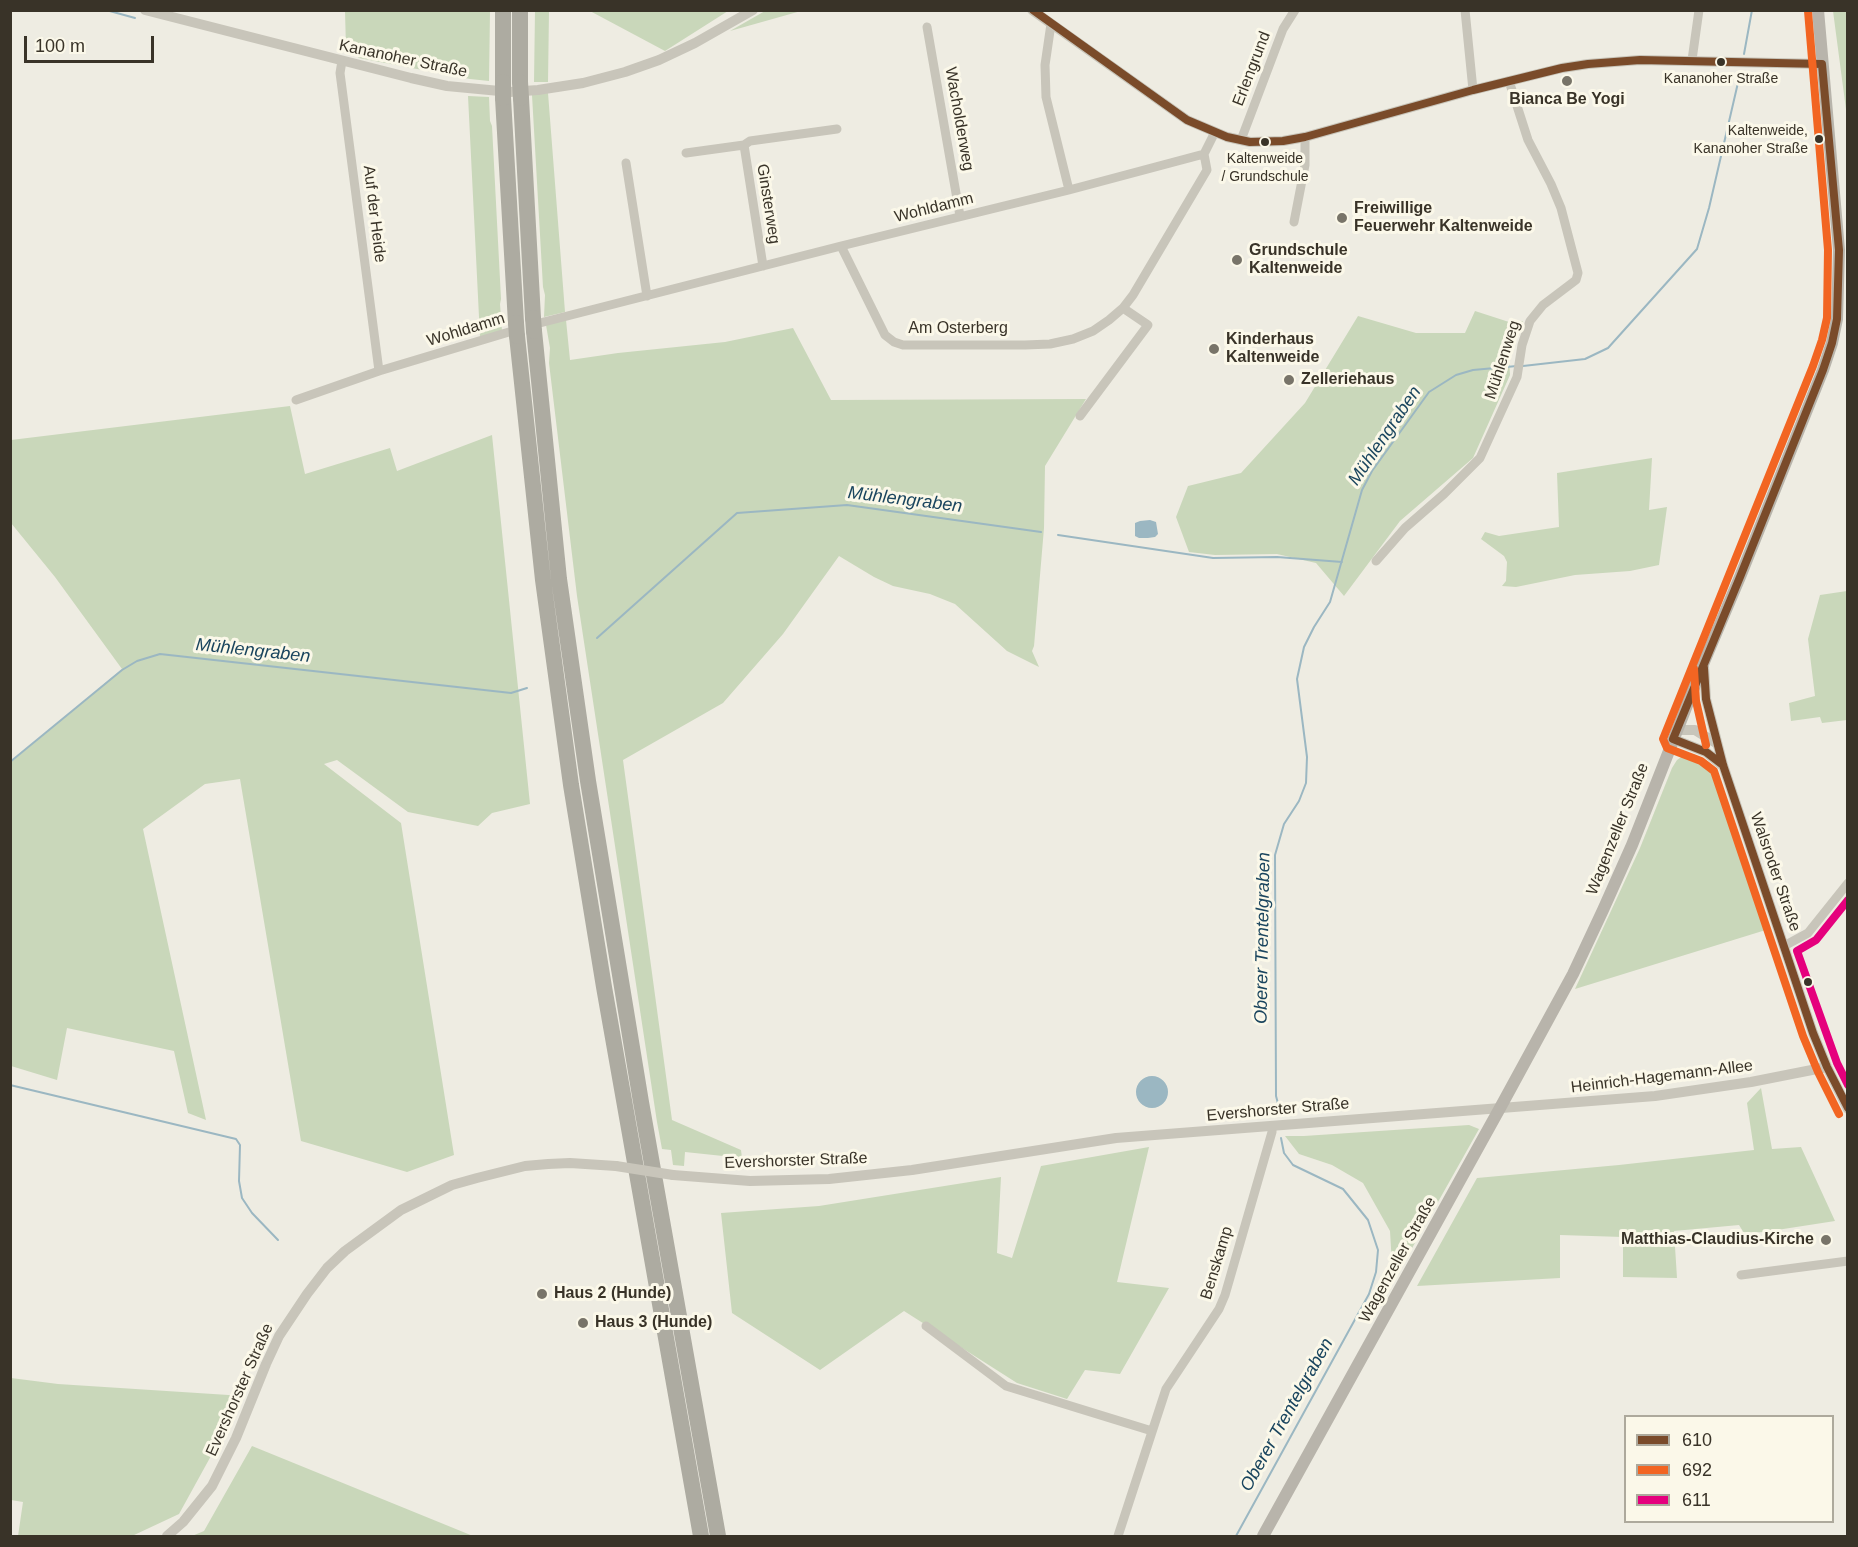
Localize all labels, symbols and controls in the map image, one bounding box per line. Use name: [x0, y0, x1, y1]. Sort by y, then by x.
scale bar: [27, 24, 158, 62]
street label: Erlengrund: [1229, 29, 1275, 109]
text: 100 m: [35, 36, 85, 56]
street label: Kananoher Straße: [337, 36, 469, 82]
marker: Kananoher Straße: [1715, 56, 1727, 68]
street label: Wacholderweg: [940, 66, 978, 172]
place label: Kananoher Straße: [1664, 71, 1778, 87]
marker: Bianca Be Yogi: [1560, 74, 1574, 88]
place label: Bianca Be Yogi: [1509, 90, 1625, 110]
place label: Kaltenweide, Kananoher Straße: [1694, 123, 1808, 156]
marker: Kaltenweide, Kananoher Straße: [1813, 133, 1825, 145]
marker: Kaltenweide / Grundschule: [1259, 136, 1271, 148]
place label: Kaltenweide / Grundschule: [1221, 151, 1309, 184]
street label: Ginsterweg: [752, 163, 784, 245]
street label: Auf der Heide: [359, 164, 389, 264]
street label: Wohldamm: [893, 189, 975, 227]
place label: Freiwillige Feuerwehr Kaltenweide: [1354, 199, 1533, 237]
marker: Freiwillige Feuerwehr Kaltenweide: [1335, 211, 1349, 225]
place label: Grundschule Kaltenweide: [1249, 241, 1348, 279]
marker: Grundschule Kaltenweide: [1230, 253, 1244, 267]
street label: Wohldamm: [425, 309, 507, 351]
street label: Mühlenweg: [1481, 318, 1525, 402]
street label: Am Osterberg: [908, 319, 1008, 339]
place label: Kinderhaus Kaltenweide: [1226, 330, 1319, 368]
marker: Kinderhaus Kaltenweide: [1207, 342, 1221, 356]
place label: Zelleriehaus: [1301, 370, 1394, 390]
marker: Zelleriehaus: [1282, 373, 1296, 387]
water label: Mühlengraben: [1344, 382, 1426, 490]
water label: Mühlengraben: [847, 482, 963, 518]
water label: Mühlengraben: [195, 634, 311, 668]
street label: Wagenzeller Straße: [1583, 760, 1653, 898]
street label: Walsroder Straße: [1746, 810, 1804, 934]
water label: Oberer Trentelgraben: [1251, 852, 1275, 1024]
unlabelled marker: [1802, 976, 1814, 988]
street label: Heinrich-Hagemann-Allee: [1570, 1056, 1754, 1098]
street label: Evershorster Straße: [1206, 1094, 1350, 1126]
street label: Evershorster Straße: [724, 1149, 868, 1173]
street label: Wagenzeller Straße: [1355, 1194, 1441, 1326]
street label: Benskamp: [1197, 1224, 1237, 1302]
place label: Matthias-Claudius-Kirche: [1621, 1230, 1814, 1250]
marker: Matthias-Claudius-Kirche: [1819, 1233, 1833, 1247]
place label: Haus 2 (Hunde): [554, 1284, 671, 1304]
marker: Haus 2 (Hunde): [535, 1287, 549, 1301]
place label: Haus 3 (Hunde): [595, 1313, 712, 1333]
marker: Haus 3 (Hunde): [576, 1316, 590, 1330]
street label: Evershorster Straße: [202, 1321, 278, 1459]
water label: Oberer Trentelgraben: [1236, 1335, 1338, 1495]
legend: [1624, 1415, 1834, 1523]
text: 610: [1682, 1430, 1712, 1450]
text: 692: [1682, 1460, 1712, 1480]
text: 611: [1682, 1490, 1711, 1510]

